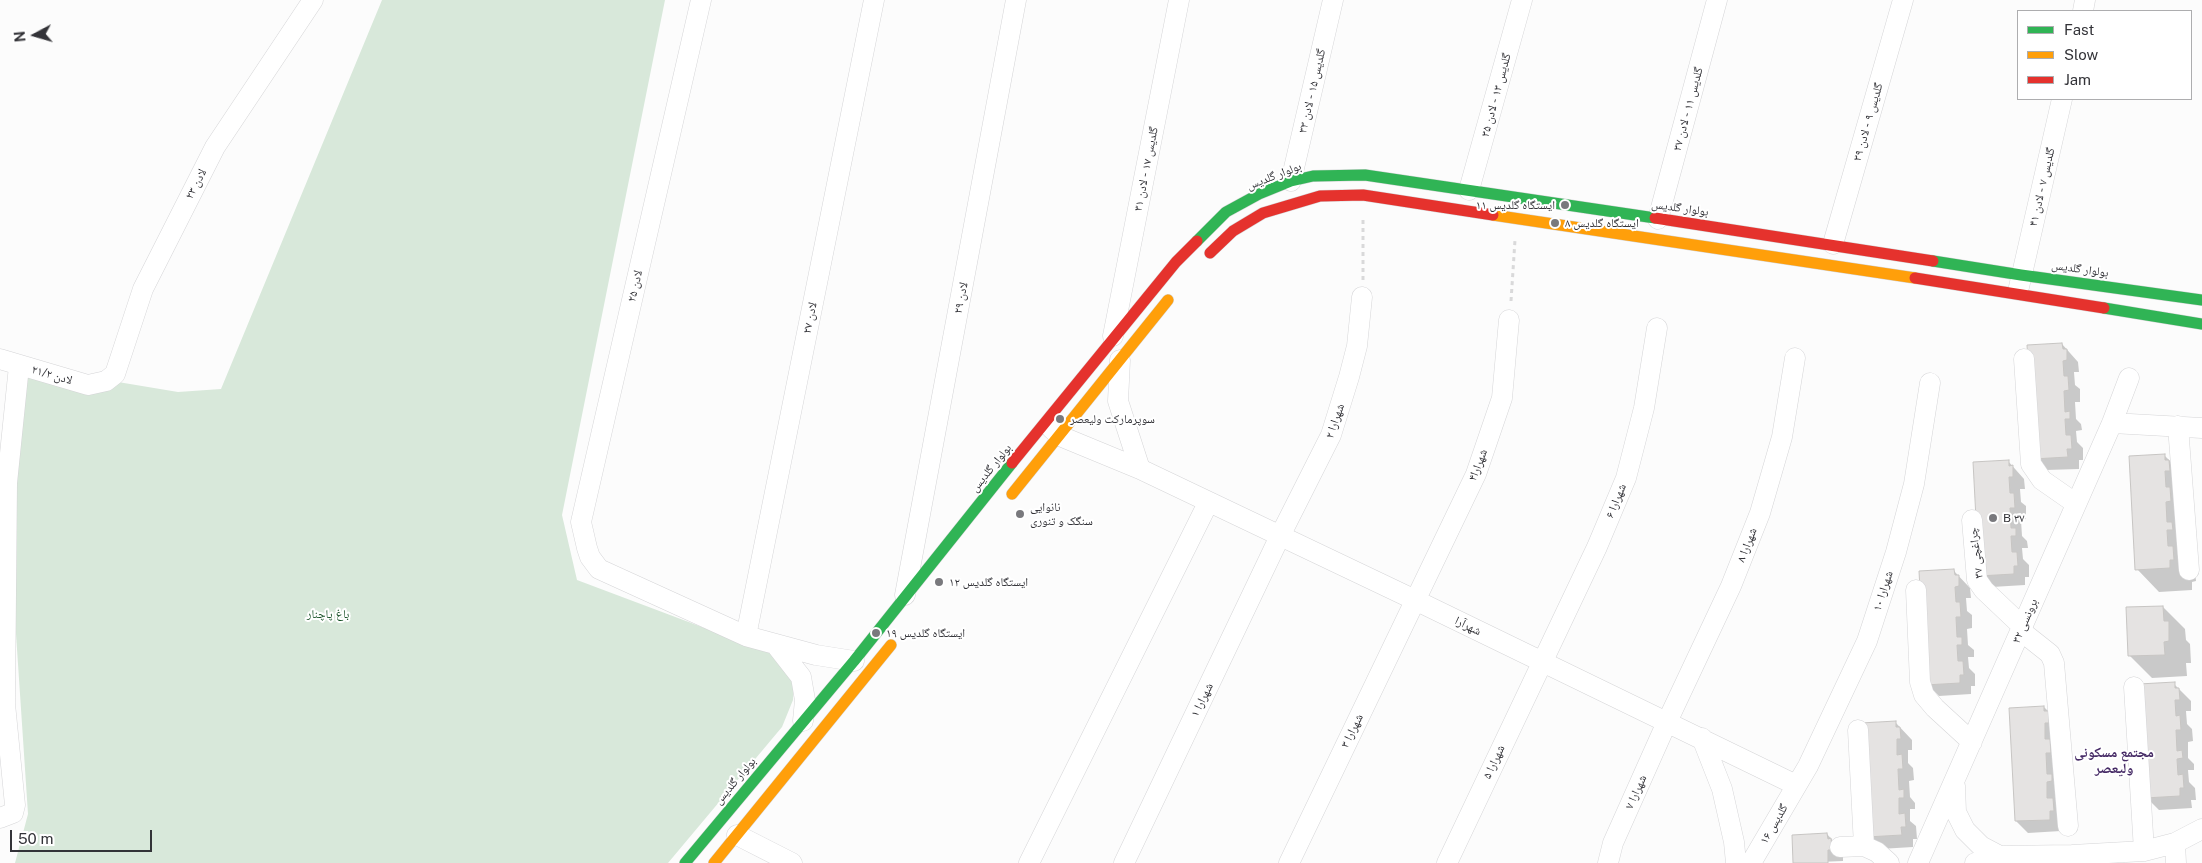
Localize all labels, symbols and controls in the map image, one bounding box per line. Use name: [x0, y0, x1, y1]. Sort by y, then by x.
north arrow: [10, 10, 60, 60]
legend: [2017, 10, 2192, 100]
text: Fast: [2064, 21, 2094, 38]
text: N: [12, 30, 29, 43]
text: Slow: [2064, 46, 2098, 63]
street label: گلدیس ۱۵ - لادن ۳۳: [1295, 48, 1329, 134]
street label: گلدیس ۱۳ - لادن ۳۵: [1478, 52, 1514, 138]
street label: گلدیس ۱۱ - لادن ۳۷: [1670, 66, 1706, 152]
text: Jam: [2064, 71, 2091, 88]
street label: گلدیس ۹ - لادن ۳۹: [1850, 81, 1886, 163]
street label: گلدیس ۱۷ - لادن ۳۱: [1131, 125, 1161, 213]
street label: گلدیس ۷ - لادن ۴۱: [2026, 146, 2058, 228]
street label: بولوار گلدیس: [1245, 159, 1303, 193]
street label: لادن ۲۳: [182, 167, 210, 201]
street label: بولوار گلدیس: [1651, 197, 1709, 219]
place label: ایستگاه گلدیس ۱۱: [1476, 198, 1555, 212]
marker: ایستگاه گلدیس ۱۱: [1559, 199, 1571, 211]
place label: ایستگاه گلدیس ۸: [1565, 216, 1639, 230]
marker: ایستگاه گلدیس ۸: [1549, 217, 1561, 229]
street label: بولوار گلدیس: [2051, 258, 2109, 280]
street label: لادن ۲۵: [624, 269, 646, 303]
street label: لادن ۲۹: [951, 281, 971, 315]
street label: لادن ۲۷: [800, 301, 820, 335]
street label: لادن ۲۱/۲: [30, 362, 74, 388]
street label: شهرارا ۲: [1322, 402, 1348, 440]
place label: سوپرمارکت ولیعصر: [1070, 412, 1155, 426]
marker: سوپرمارکت ولیعصر: [1054, 413, 1066, 425]
street label: بولوار گلدیس: [967, 441, 1015, 495]
street label: شهرارا۴: [1465, 447, 1491, 483]
street label: شهرارا ۶: [1603, 482, 1629, 520]
place label: نانوایی سنگک و تنوری: [1030, 500, 1093, 528]
marker: نانوایی سنگک و تنوری: [1014, 508, 1026, 520]
place label: B ۳۷: [2003, 511, 2025, 525]
marker: B ۳۷: [1987, 512, 1999, 524]
street label: شهرارا ۸: [1734, 526, 1760, 564]
street label: چراغچی ۳۷: [1966, 527, 1986, 579]
street label: شهرارا ۱۰: [1870, 569, 1896, 613]
place label: ایستگاه گلدیس ۱۲: [949, 575, 1028, 589]
marker: ایستگاه گلدیس ۱۲: [933, 576, 945, 588]
street label: برونسی ۳۲: [2009, 597, 2041, 645]
park label: باغ پاچنار: [307, 607, 349, 621]
street label: شهرآرا: [1452, 613, 1484, 639]
place label: ایستگاه گلدیس ۱۹: [886, 626, 965, 640]
marker: ایستگاه گلدیس ۱۹: [870, 627, 882, 639]
street label: شهرارا ۱: [1188, 681, 1216, 719]
street label: شهرارا ۳: [1338, 712, 1366, 750]
street label: شهرارا ۵: [1480, 743, 1508, 781]
district label: مجتمع مسکونی ولیعصر: [2074, 745, 2154, 778]
street label: بولوار گلدیس: [711, 754, 759, 808]
street label: شهرارا ۷: [1622, 773, 1650, 811]
street label: گلدیس ۱۶: [1757, 802, 1791, 846]
scale bar: [12, 820, 155, 852]
text: 50 m: [18, 830, 53, 847]

